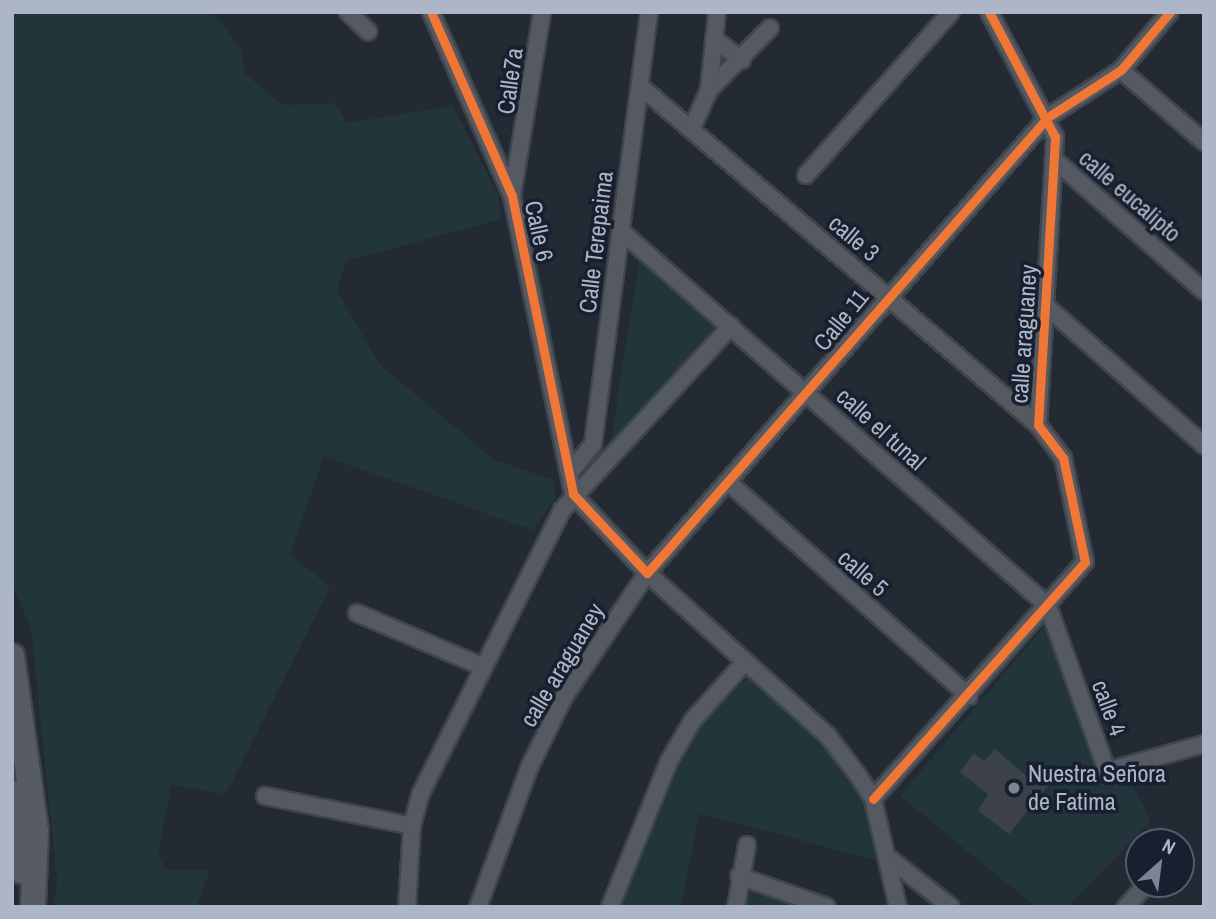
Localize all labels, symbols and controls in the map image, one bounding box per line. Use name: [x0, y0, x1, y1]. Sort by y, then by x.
street label: Calle7a: [491, 46, 529, 116]
street label: calle eucalipto: [1073, 144, 1187, 248]
street label: Calle Terepaima: [573, 169, 619, 315]
street label: Calle 6: [519, 198, 559, 264]
street label: calle 3: [823, 209, 885, 267]
street label: calle araguaney: [1005, 264, 1043, 404]
street label: Calle 11: [808, 283, 874, 357]
street label: calle el tunal: [831, 382, 931, 476]
street label: calle 5: [832, 543, 894, 603]
street label: calle araguaney: [514, 598, 610, 732]
street label: calle 4: [1086, 676, 1132, 740]
place label: Nuestra Señora de Fatima: [1028, 760, 1166, 816]
marker: Nuestra Señora de Fatima: [1006, 780, 1022, 796]
north arrow: [1125, 828, 1195, 898]
text: N: [1158, 832, 1180, 860]

